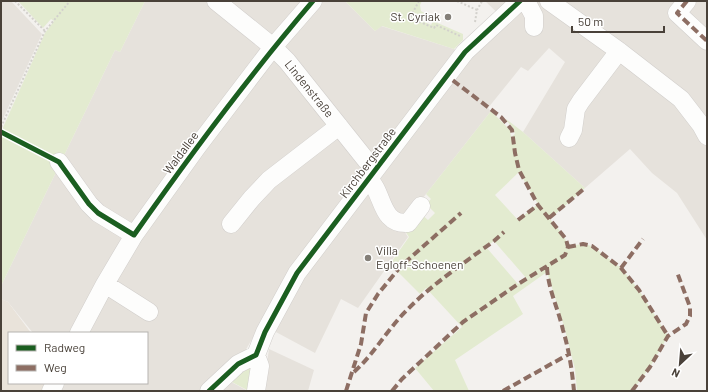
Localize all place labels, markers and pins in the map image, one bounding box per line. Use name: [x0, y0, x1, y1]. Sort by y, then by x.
place label: St. Cyriak: [390, 9, 440, 23]
marker: St. Cyriak: [443, 12, 453, 22]
place label: Villa Egloff-Schoenen: [376, 243, 463, 271]
marker: Villa Egloff-Schoenen: [363, 253, 373, 263]

